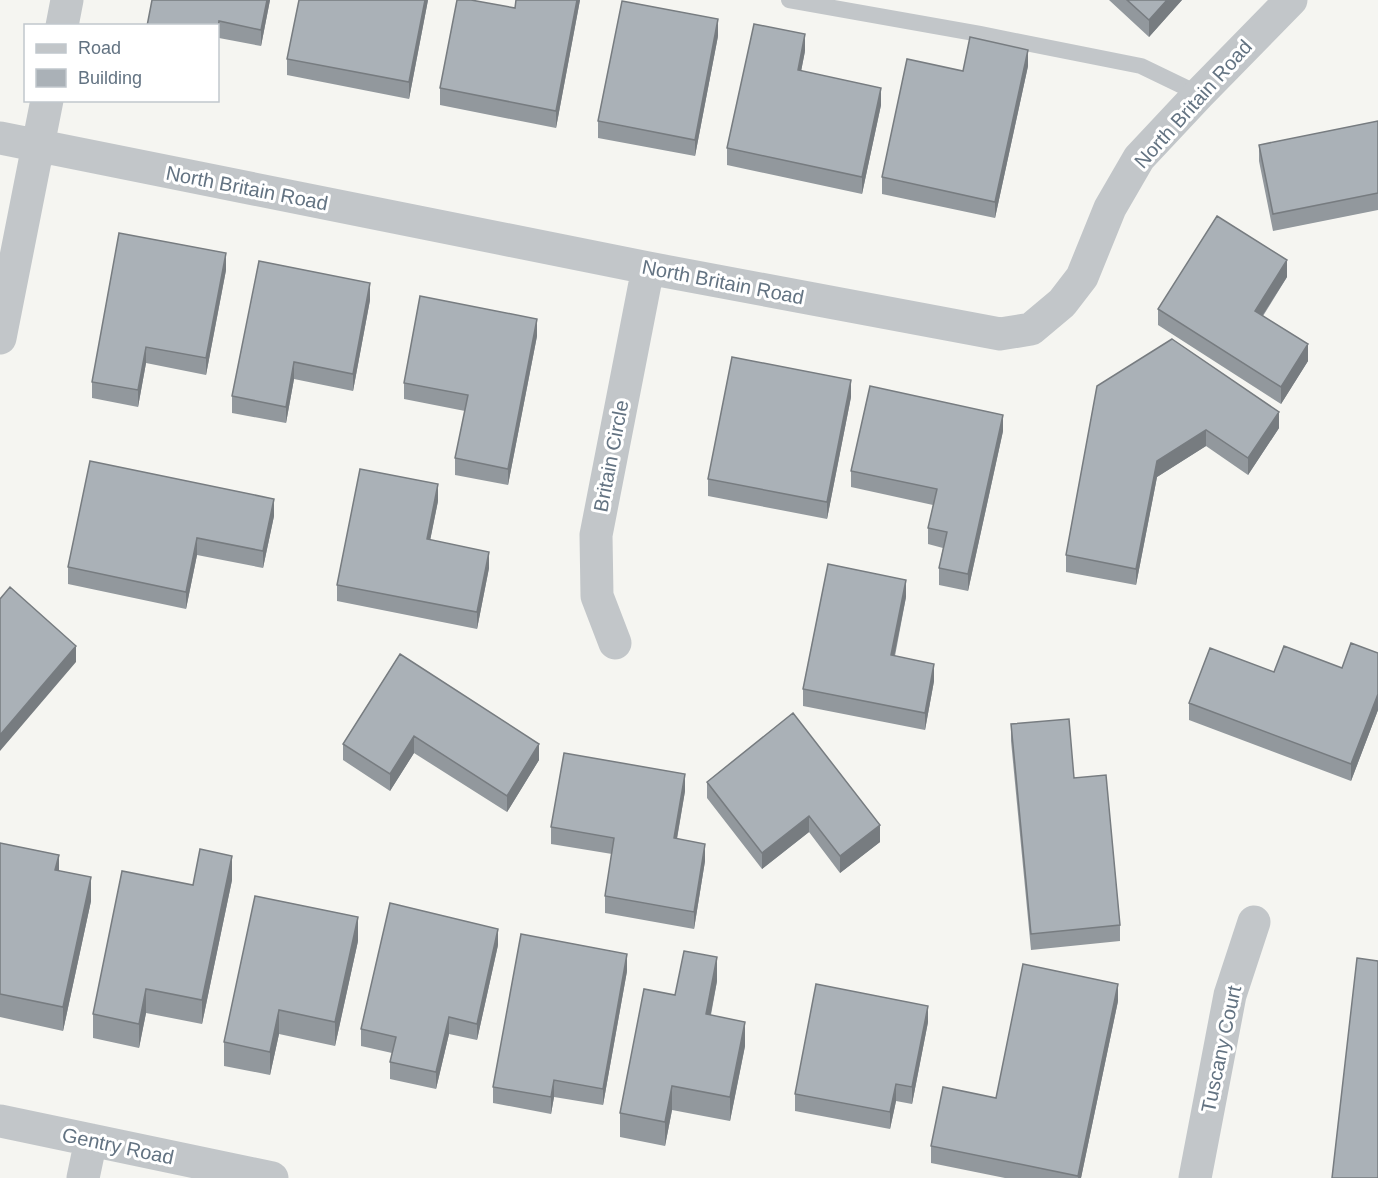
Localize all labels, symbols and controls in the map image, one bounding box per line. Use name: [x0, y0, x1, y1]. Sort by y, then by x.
legend: [24, 24, 219, 102]
street label: North Britain Road: [1130, 36, 1256, 172]
text: Road: [78, 38, 121, 58]
text: Building: [78, 68, 142, 88]
street label: North Britain Road: [164, 162, 330, 214]
street label: North Britain Road: [640, 256, 806, 308]
street label: Britain Circle: [589, 398, 633, 514]
street label: Tuscany Court: [1197, 983, 1245, 1115]
street label: Gentry Road: [60, 1123, 176, 1169]

